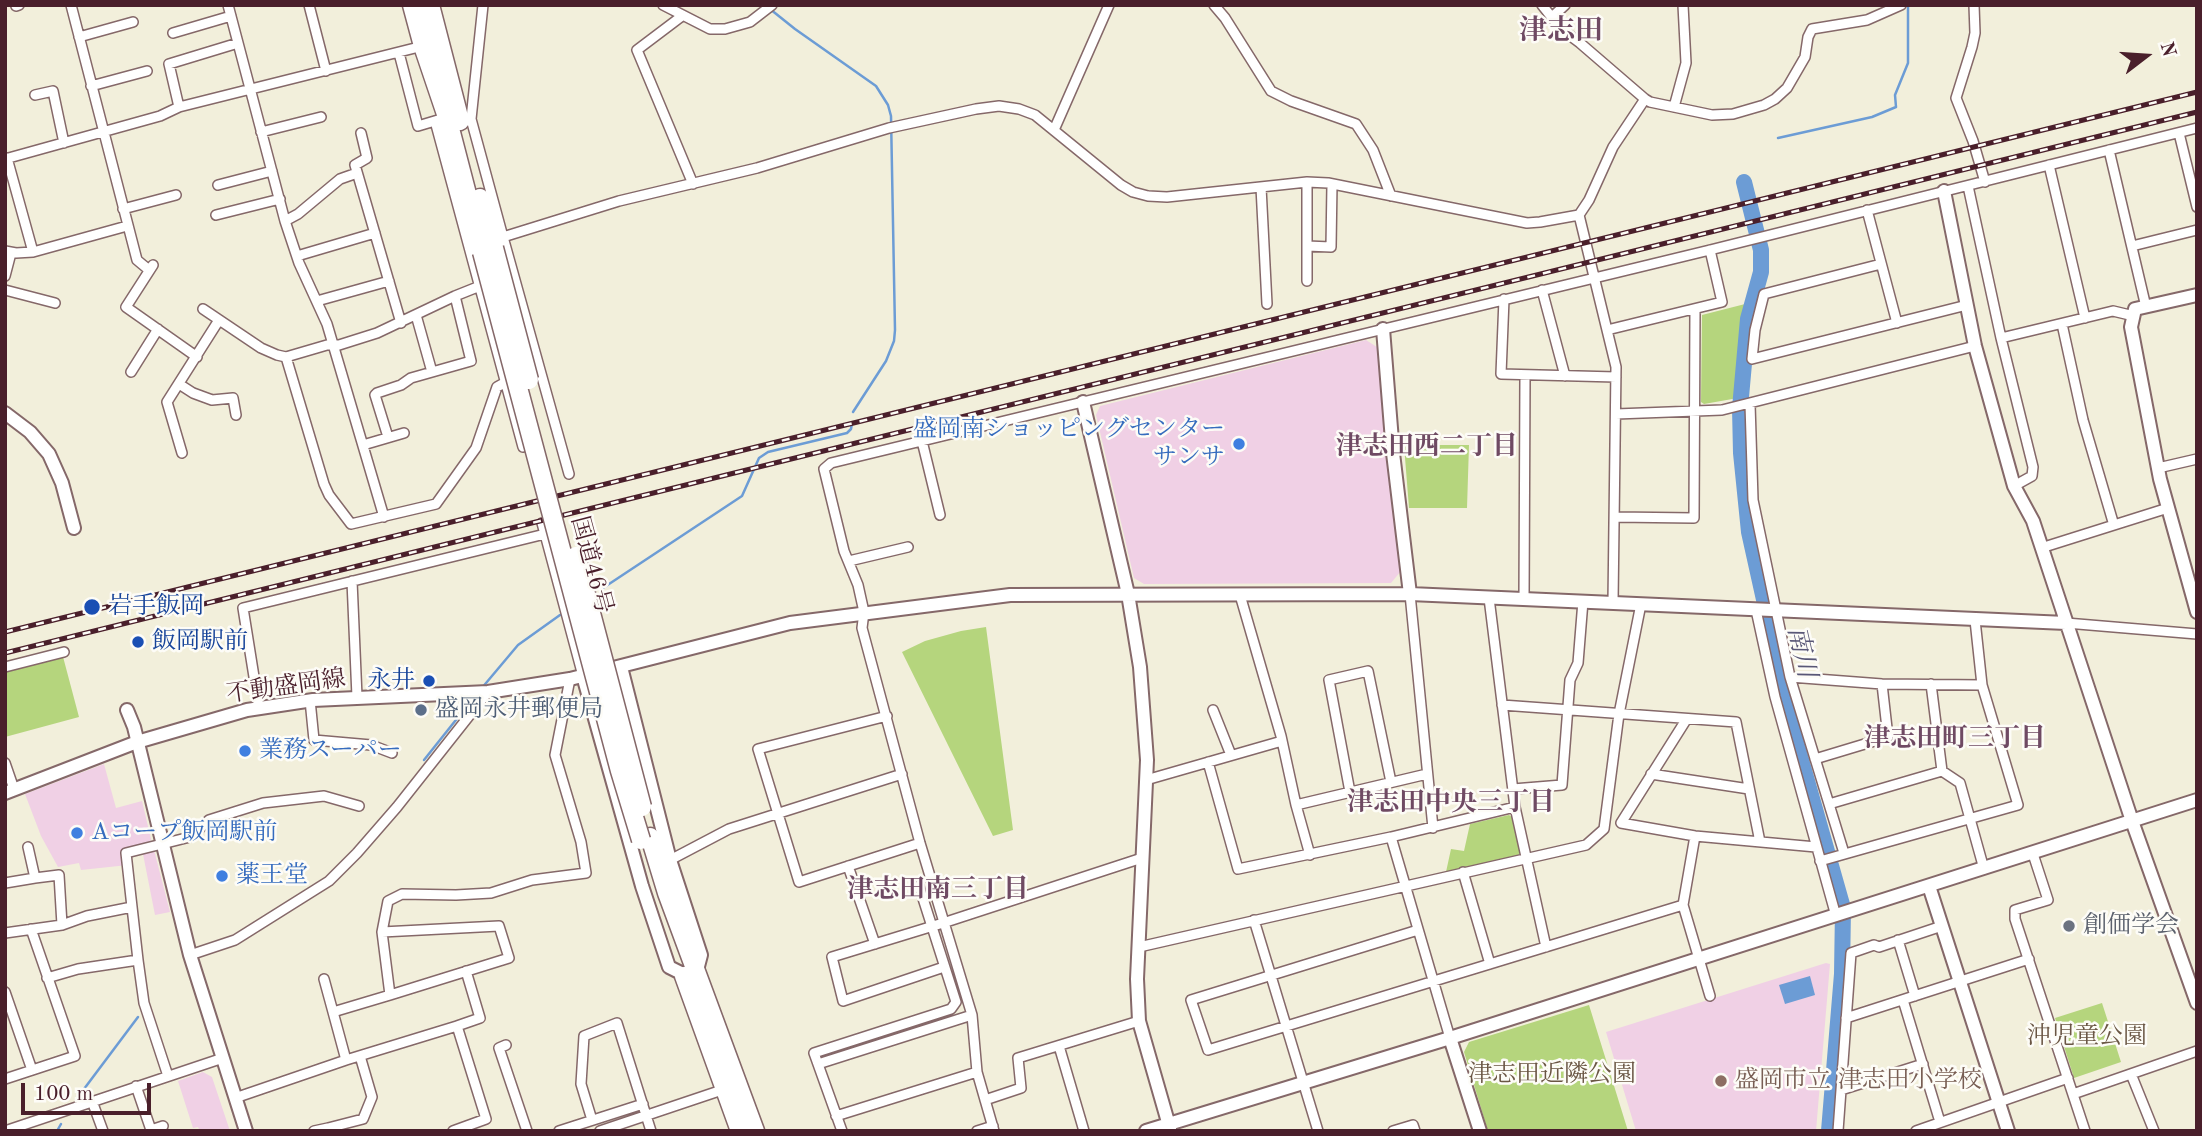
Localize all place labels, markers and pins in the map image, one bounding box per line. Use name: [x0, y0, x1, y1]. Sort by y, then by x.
place label: 盛岡南ショッピングセンター サンサ: [913, 416, 1225, 472]
marker: 盛岡南ショッピングセンター サンサ: [1231, 436, 1247, 452]
place label: 岩手飯岡: [108, 593, 204, 621]
marker: 岩手飯岡: [82, 597, 102, 617]
place label: 飯岡駅前: [152, 628, 248, 656]
marker: 飯岡駅前: [130, 634, 146, 650]
place label: 永井: [367, 667, 415, 695]
marker: 永井: [421, 673, 437, 689]
place label: 盛岡永井郵便局: [435, 696, 603, 724]
marker: 盛岡永井郵便局: [413, 702, 429, 718]
place label: 業務スーパー: [259, 737, 402, 765]
marker: 業務スーパー: [237, 743, 253, 759]
place label: Aコープ飯岡駅前: [91, 819, 277, 847]
marker: Aコープ飯岡駅前: [69, 825, 85, 841]
place label: 薬王堂: [236, 862, 308, 890]
marker: 薬王堂: [214, 868, 230, 884]
place label: 創価学会: [2083, 912, 2179, 940]
marker: 創価学会: [2061, 918, 2077, 934]
place label: 盛岡市立 津志田小学校: [1735, 1067, 1982, 1095]
marker: 盛岡市立 津志田小学校: [1713, 1073, 1729, 1089]

